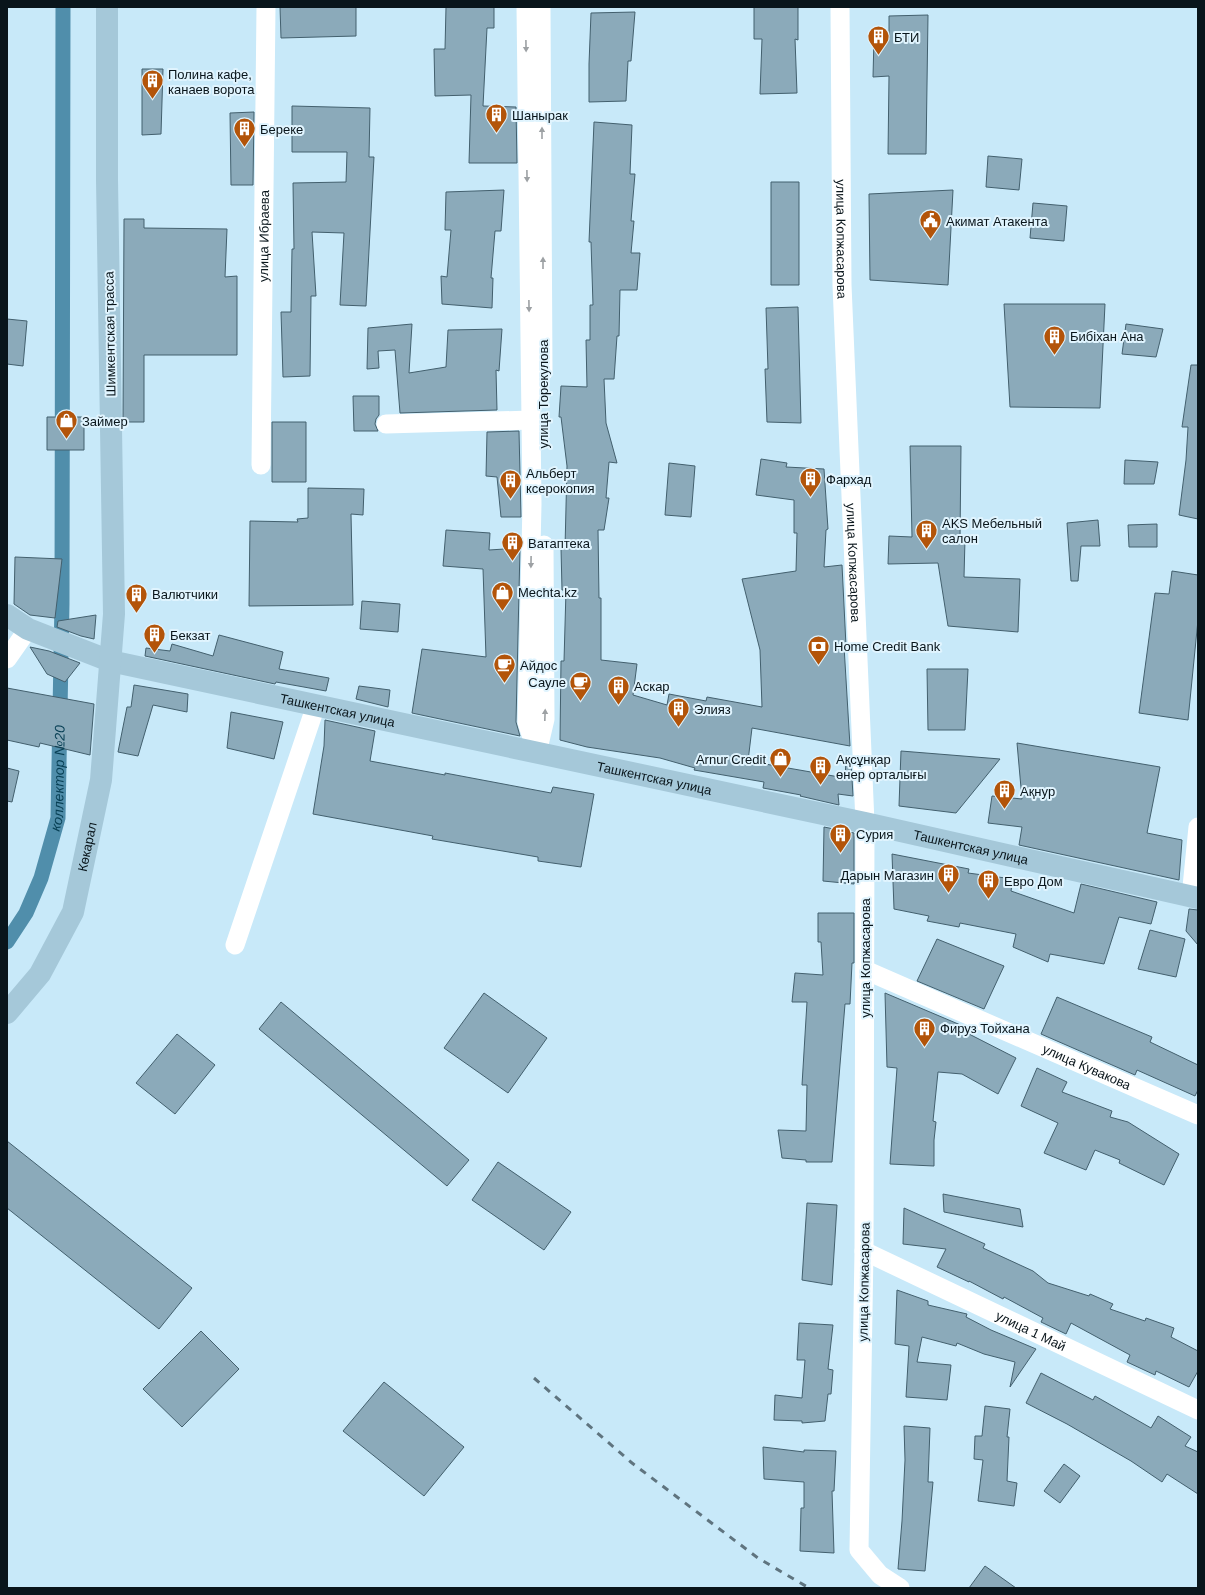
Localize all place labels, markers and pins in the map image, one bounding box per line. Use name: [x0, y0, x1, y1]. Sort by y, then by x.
building icon: БТИ: [866, 24, 892, 57]
place label: БТИ: [894, 30, 919, 45]
place label: Полина кафе, канаев ворота: [168, 67, 255, 97]
building icon: Полина кафе, канаев ворота: [139, 68, 165, 101]
building icon: Шанырак: [483, 102, 509, 135]
place label: Шанырак: [512, 108, 568, 123]
building icon: Береке: [231, 116, 257, 149]
place label: Береке: [260, 122, 303, 137]
public building icon: Акимат Атакента: [918, 208, 944, 241]
place label: Акимат Атакента: [946, 214, 1049, 229]
building icon: Бибіхан Ана: [1042, 323, 1068, 356]
place label: Бибіхан Ана: [1070, 329, 1144, 344]
shop icon: Займер: [53, 408, 79, 441]
place label: Займер: [82, 414, 128, 429]
place label: Альберт ксерокопия: [526, 466, 594, 496]
building icon: Фархад: [797, 466, 823, 499]
building icon: Альберт ксерокопия: [498, 467, 524, 500]
place label: Фархад: [826, 472, 872, 487]
place label: AKS Мебельный салон: [942, 516, 1042, 546]
building icon: AKS Мебельный салон: [914, 517, 940, 550]
building icon: Ватаптека: [500, 530, 526, 563]
place label: Ватаптека: [528, 536, 591, 551]
shop icon: Mechta.kz: [490, 579, 516, 612]
building icon: Валютчики: [123, 581, 149, 614]
place label: Mechta.kz: [518, 585, 577, 600]
place label: Валютчики: [152, 587, 218, 602]
building icon: Бекзат: [142, 622, 168, 655]
place label: Бекзат: [170, 628, 210, 643]
bank icon: Home Credit Bank: [806, 633, 832, 666]
place label: Home Credit Bank: [834, 639, 941, 654]
cafe icon: Айдос: [491, 652, 517, 685]
place label: Айдос: [520, 658, 558, 673]
cafe icon: Сауле: [568, 669, 594, 702]
building icon: Аскар: [605, 673, 631, 706]
place label: Сауле: [528, 675, 566, 690]
place label: Аскар: [634, 679, 670, 694]
building icon: Элияз: [666, 696, 692, 729]
place label: Элияз: [694, 702, 731, 717]
shop icon: Arnur Credit: [768, 746, 794, 779]
place label: Arnur Credit: [696, 752, 766, 767]
place label: Ақсұнқар өнер орталығы: [836, 752, 927, 782]
building icon: Ақсұнқар өнер орталығы: [807, 753, 833, 786]
building icon: Ақнур: [991, 778, 1017, 811]
place label: Ақнур: [1020, 784, 1055, 799]
building icon: Сурия: [827, 821, 853, 854]
place label: Сурия: [856, 827, 893, 842]
building icon: Дарын Магазин: [936, 862, 962, 895]
place label: Дарын Магазин: [840, 868, 934, 883]
building icon: Евро Дом: [976, 868, 1002, 901]
place label: Евро Дом: [1004, 874, 1063, 889]
building icon: Фируз Тойхана: [912, 1015, 938, 1048]
place label: Фируз Тойхана: [940, 1021, 1030, 1036]

